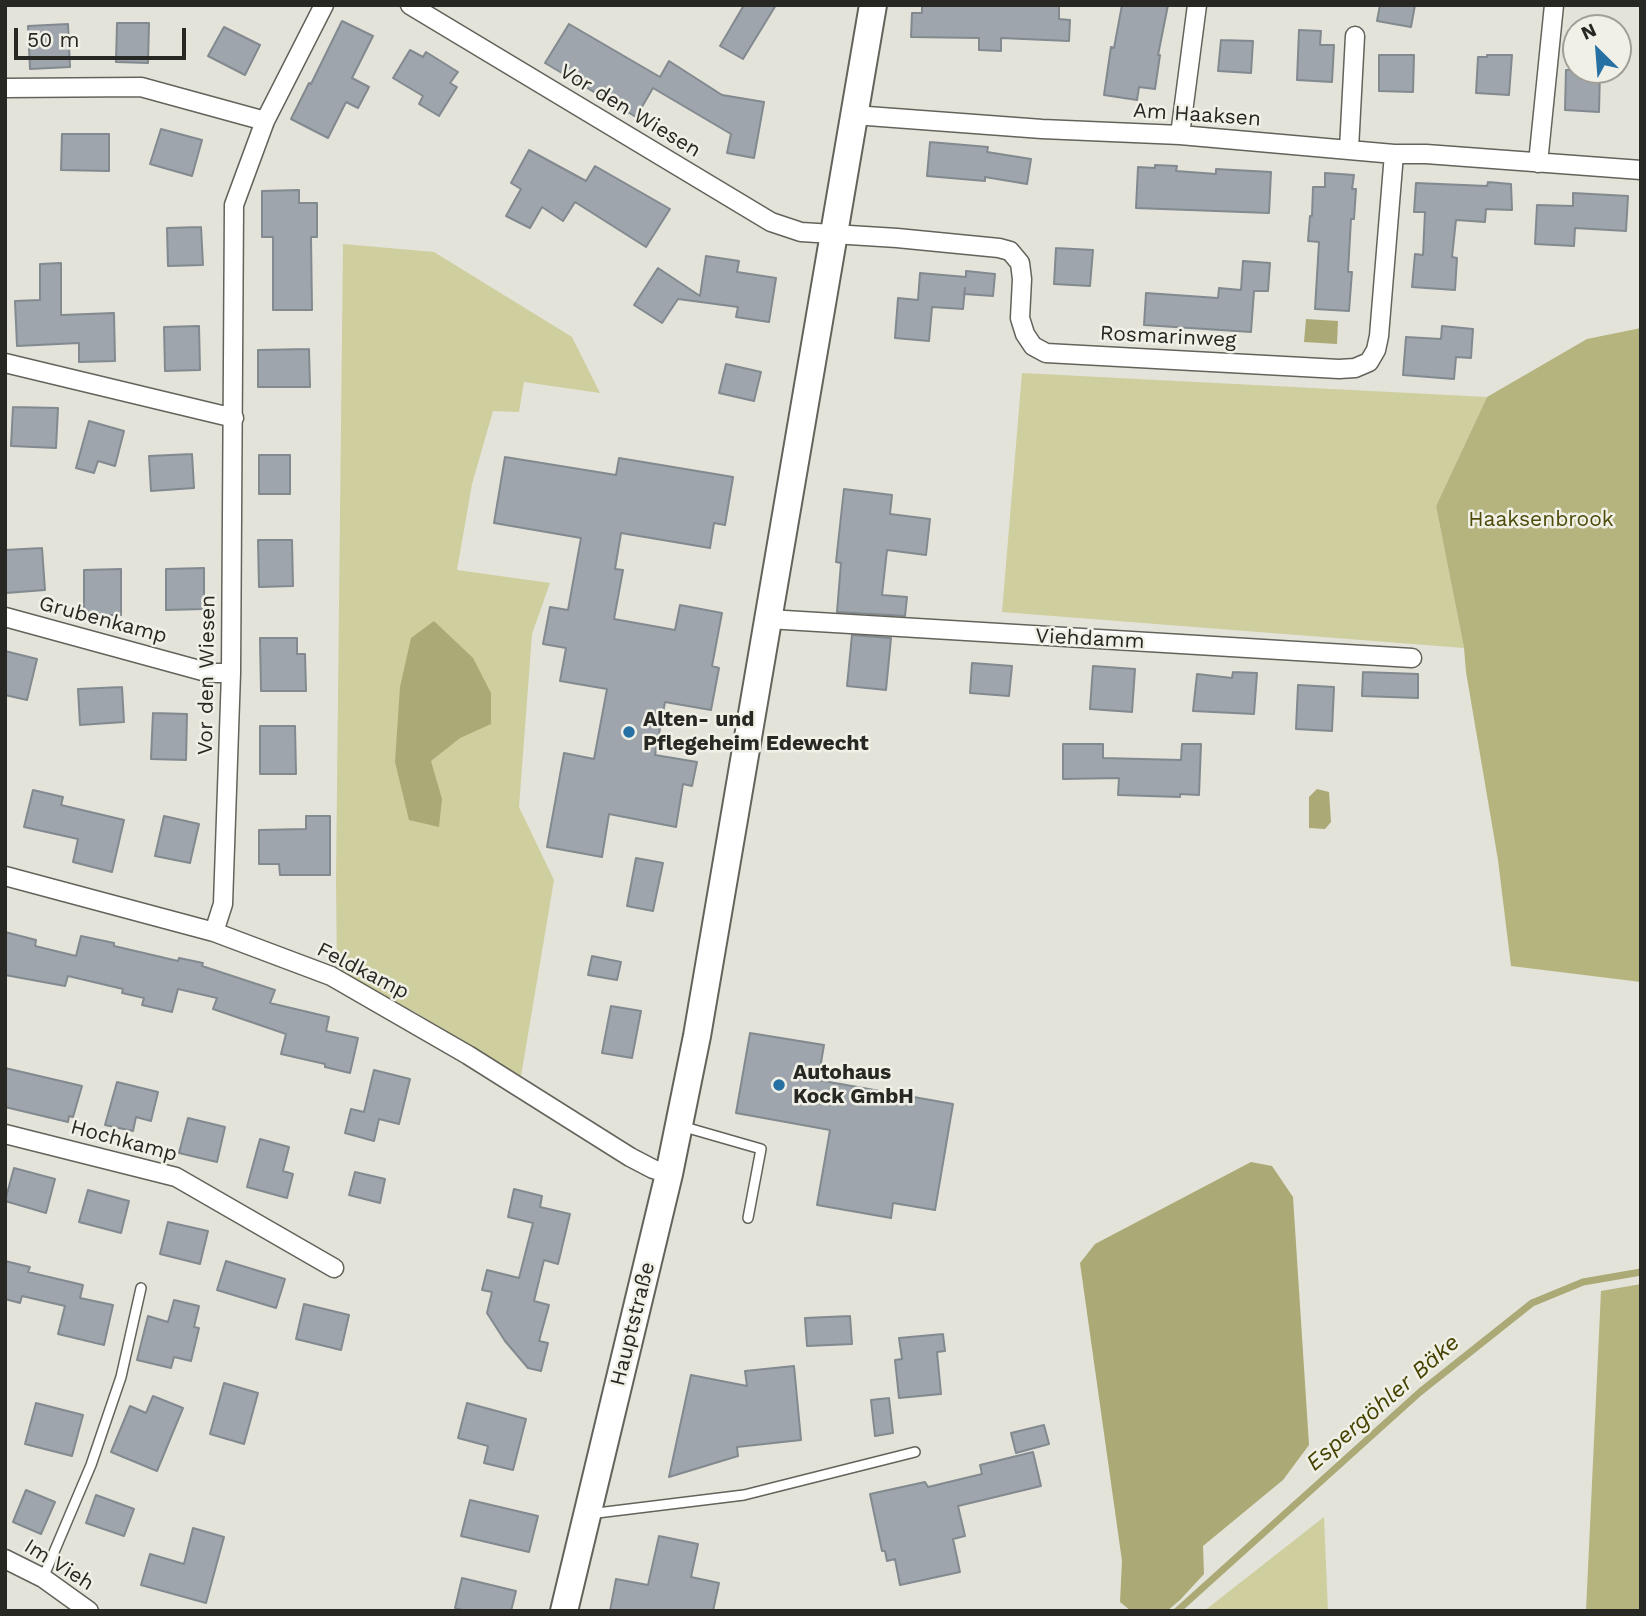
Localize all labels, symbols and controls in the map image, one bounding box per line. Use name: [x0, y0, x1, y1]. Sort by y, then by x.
scale bar: [18, 14, 189, 58]
north arrow: [1562, 14, 1632, 84]
text: N: [1578, 18, 1600, 45]
text: 50 m: [27, 27, 79, 52]
street label: Vor den Wiesen: [555, 59, 705, 163]
street label: Am Haaksen: [1132, 98, 1262, 132]
street label: Rosmarinweg: [1099, 321, 1237, 353]
park label: Haaksenbrook: [1468, 507, 1614, 533]
street label: Grubenkamp: [36, 591, 170, 649]
street label: Vor den Wiesen: [193, 595, 221, 755]
street label: Viehdamm: [1035, 624, 1145, 654]
place label: Alten- und Pflegeheim Edewecht: [643, 707, 869, 757]
marker: Alten- und Pflegeheim Edewecht: [621, 724, 637, 740]
street label: Feldkamp: [313, 937, 413, 1005]
place label: Autohaus Kock GmbH: [793, 1060, 914, 1110]
marker: Autohaus Kock GmbH: [771, 1077, 787, 1093]
street label: Hochkamp: [68, 1115, 180, 1167]
street label: Hauptstraße: [605, 1259, 661, 1389]
water label: Espergöhler Bäke: [1301, 1329, 1465, 1477]
street label: Im Vieh: [19, 1534, 99, 1596]

